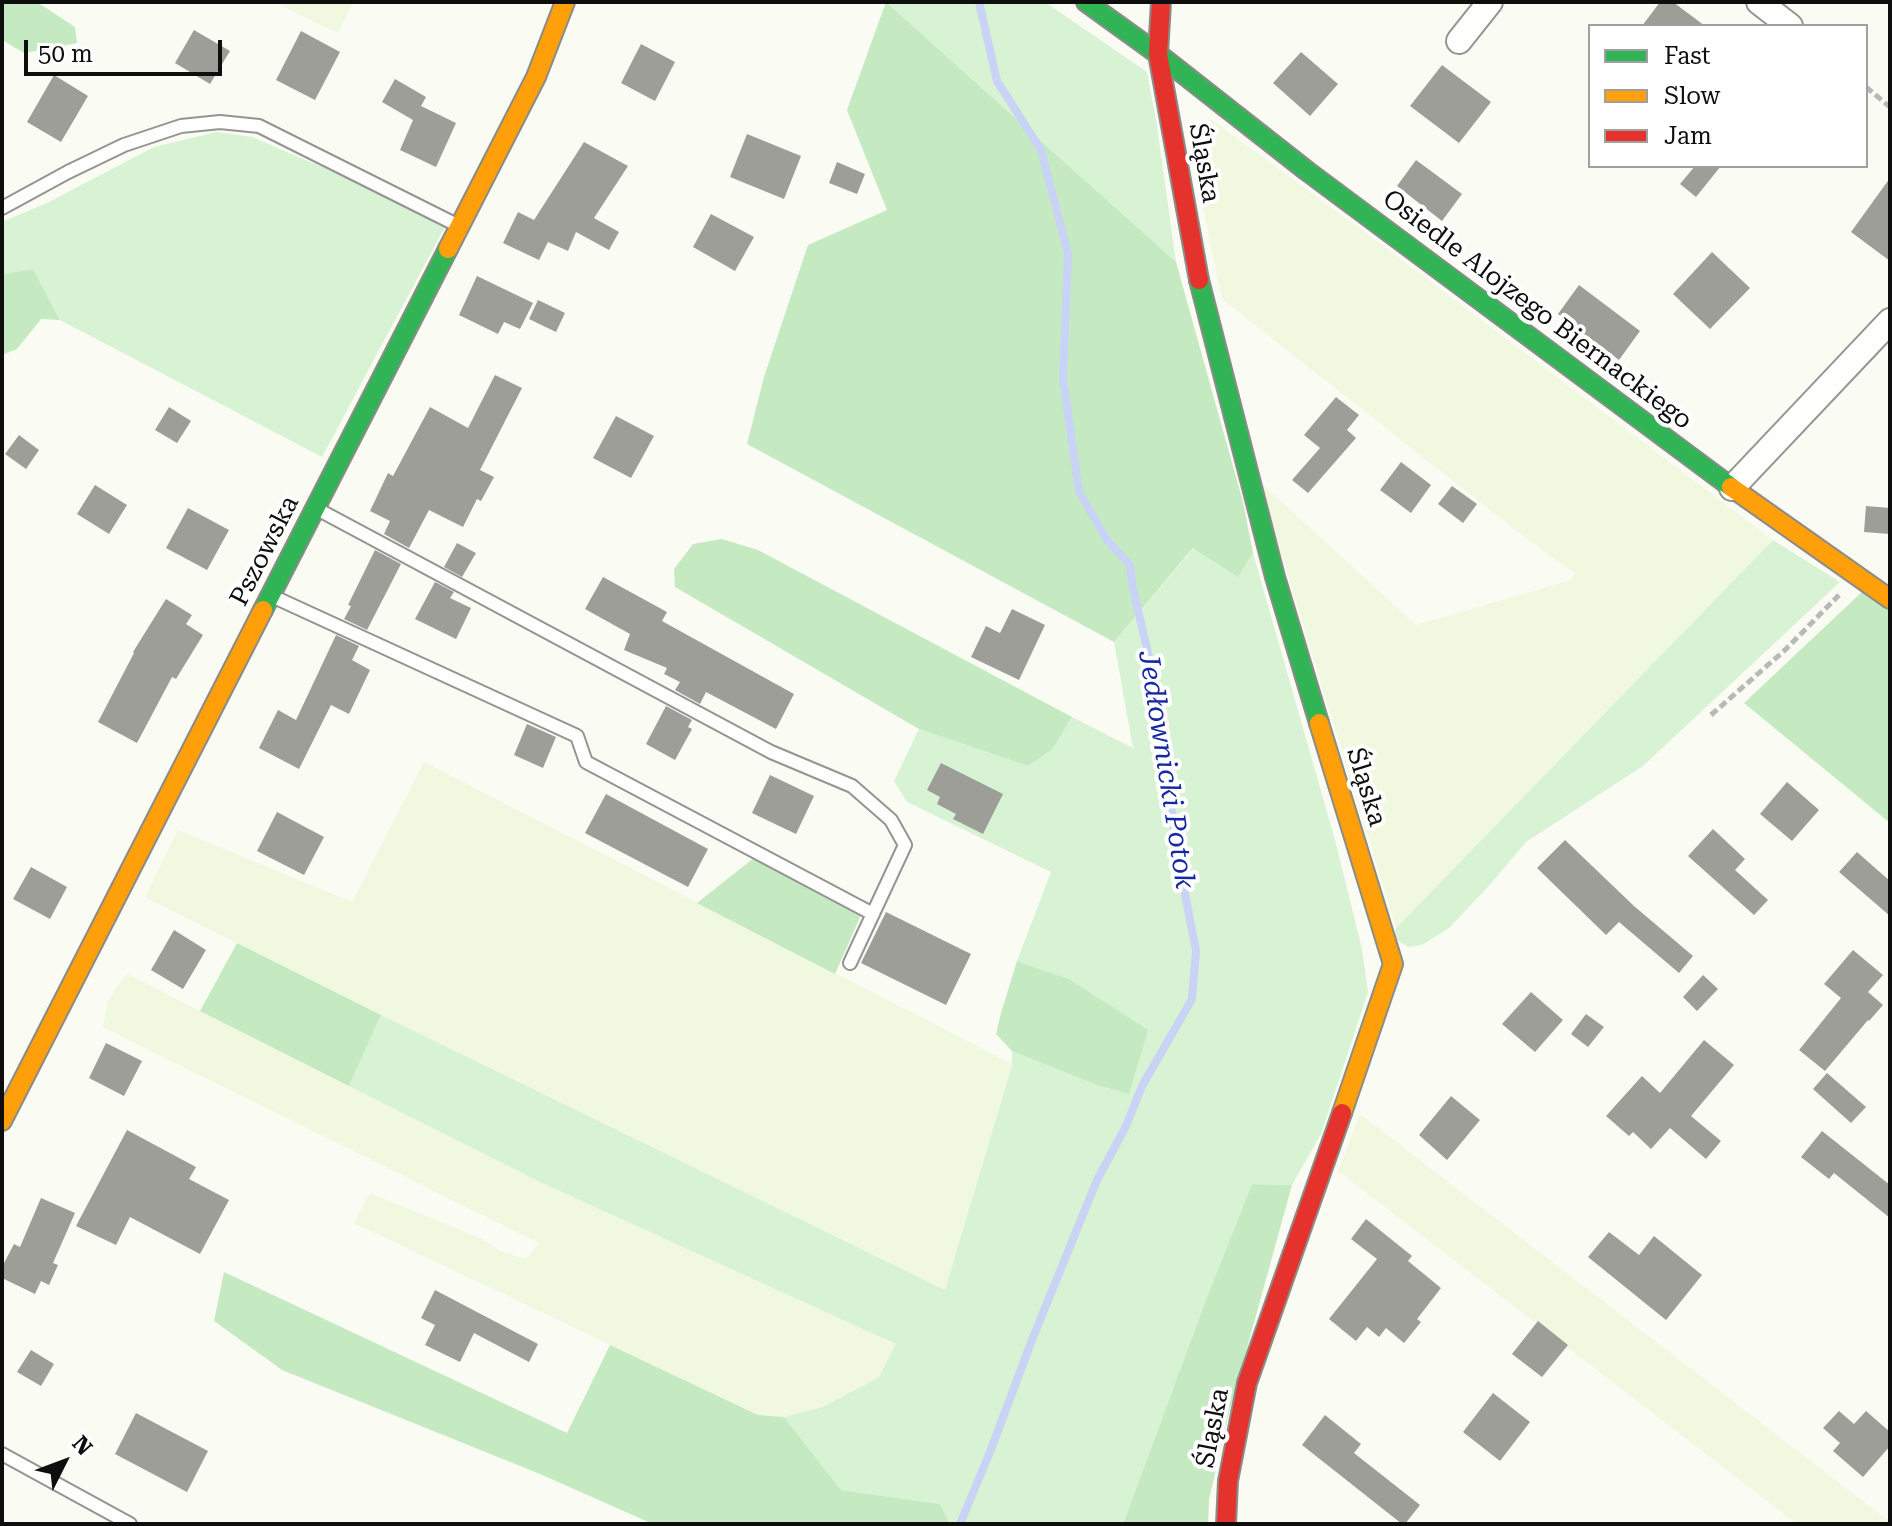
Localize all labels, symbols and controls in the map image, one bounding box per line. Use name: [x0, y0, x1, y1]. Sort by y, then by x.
scale bar: [28, 24, 226, 74]
legend: [1588, 24, 1868, 168]
text: 50 m: [38, 40, 93, 68]
text: Fast: [1664, 42, 1711, 70]
text: Slow: [1664, 82, 1720, 110]
street label: Śląska: [1182, 121, 1226, 205]
text: Jam: [1664, 122, 1712, 150]
street label: Osiedle Alojzego Biernackiego: [1376, 183, 1698, 437]
street label: Pszowska: [224, 491, 306, 611]
water label: Jedłownicki Potok: [1131, 649, 1201, 891]
street label: Śląska: [1339, 744, 1393, 830]
street label: Śląska: [1190, 1386, 1236, 1470]
north arrow: [24, 1422, 104, 1502]
text: N: [67, 1431, 97, 1460]

